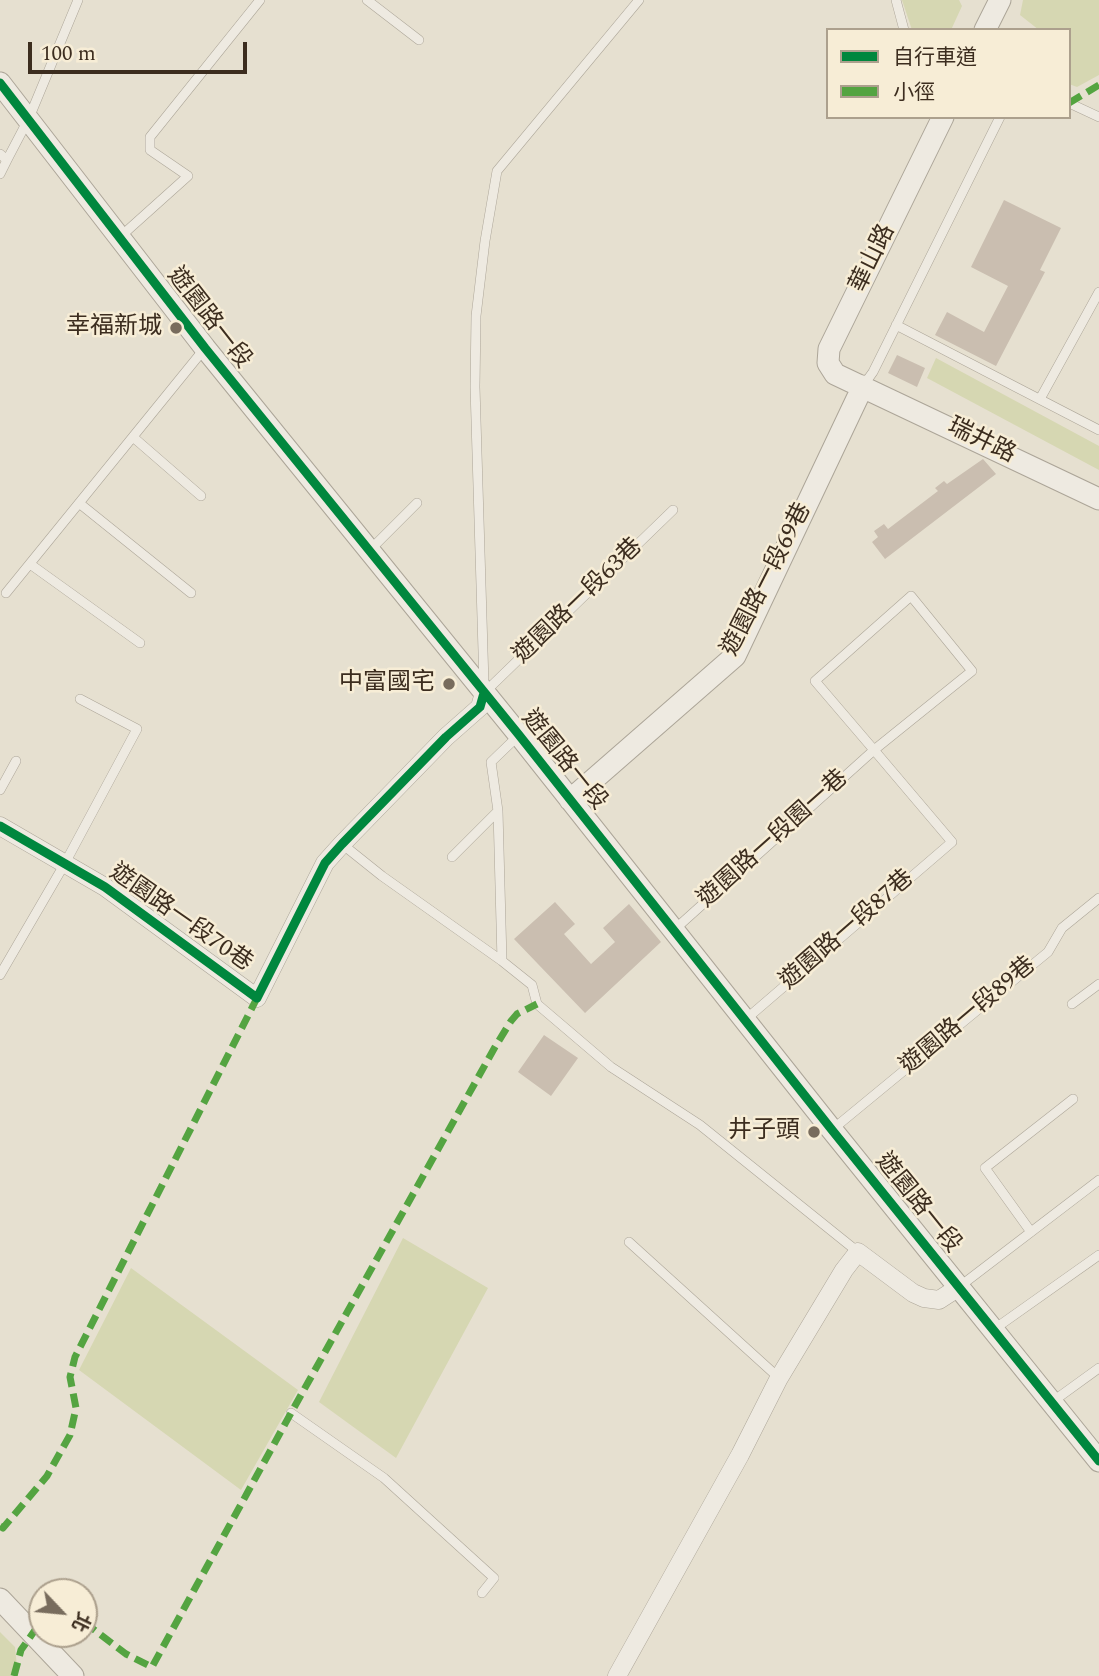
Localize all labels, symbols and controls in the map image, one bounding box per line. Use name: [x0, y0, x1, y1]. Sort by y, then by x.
scale bar: [32, 28, 250, 72]
legend: [826, 28, 1071, 119]
text: 100 m: [41, 38, 96, 70]
text: 自行車道: [893, 42, 977, 74]
text: 小徑: [893, 77, 935, 109]
street label: 華山路: [845, 220, 903, 298]
street label: 遊園路一段: [160, 263, 256, 375]
place label: 幸福新城: [66, 314, 162, 342]
marker: 幸福新城: [168, 320, 184, 336]
street label: 瑞井路: [942, 413, 1020, 471]
street label: 遊園路一段69巷: [717, 499, 819, 661]
street label: 遊園路一段63巷: [509, 533, 649, 671]
place label: 中富國宅: [339, 670, 435, 698]
marker: 中富國宅: [441, 676, 457, 692]
street label: 遊園路一段: [514, 705, 612, 817]
street label: 遊園路一段園一巷: [693, 765, 855, 915]
street label: 遊園路一段70巷: [103, 859, 257, 979]
street label: 遊園路一段87巷: [775, 865, 921, 997]
street label: 遊園路一段89巷: [895, 952, 1043, 1082]
place label: 井子頭: [728, 1118, 800, 1146]
marker: 井子頭: [806, 1124, 822, 1140]
street label: 遊園路一段: [868, 1148, 966, 1260]
north arrow: [28, 1578, 98, 1648]
text: 北: [63, 1607, 98, 1636]

